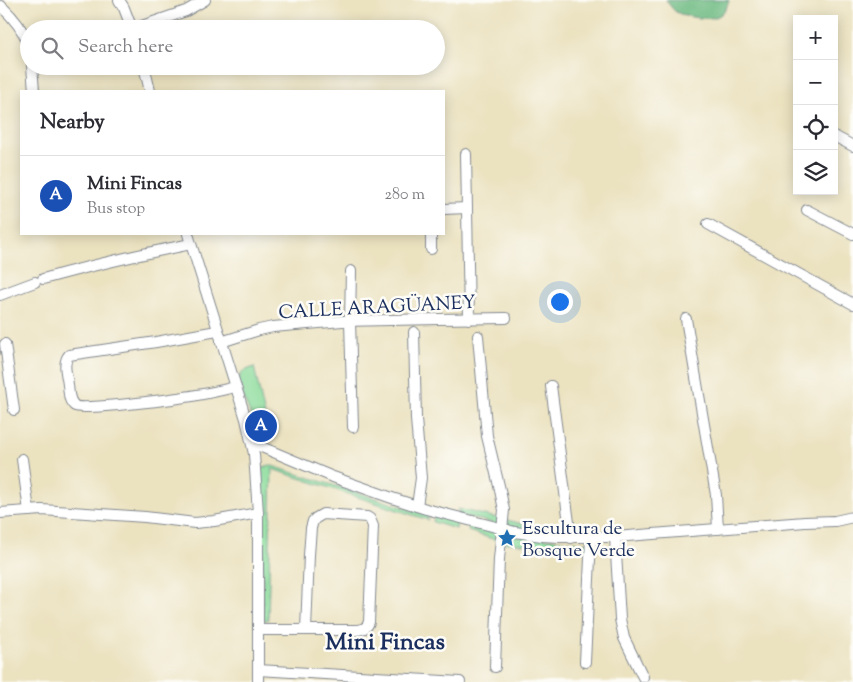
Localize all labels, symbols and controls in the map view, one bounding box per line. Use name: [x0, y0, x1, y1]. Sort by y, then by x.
map controls: [793, 15, 838, 195]
button: +: [793, 15, 838, 60]
search box: [20, 20, 445, 75]
icon: search: [38, 34, 66, 62]
text: Search here: [78, 34, 173, 61]
button: −: [793, 60, 838, 105]
button: locate: [793, 105, 838, 150]
text: Nearby: [40, 108, 105, 138]
button: layers: [793, 150, 838, 195]
text: Mini Fincas: [87, 171, 182, 198]
text: A: [50, 184, 63, 207]
text: 280 m: [384, 184, 425, 207]
text: Bus stop: [87, 198, 145, 221]
your location: [547, 289, 573, 315]
street label: CALLE ARAGÜANEY: [278, 290, 477, 327]
pin: A: [245, 407, 277, 445]
place label: Escultura de Bosque Verde: [522, 516, 635, 565]
place icon: Escultura de Bosque Verde: [496, 527, 518, 549]
district label: Mini Fincas: [325, 626, 445, 660]

